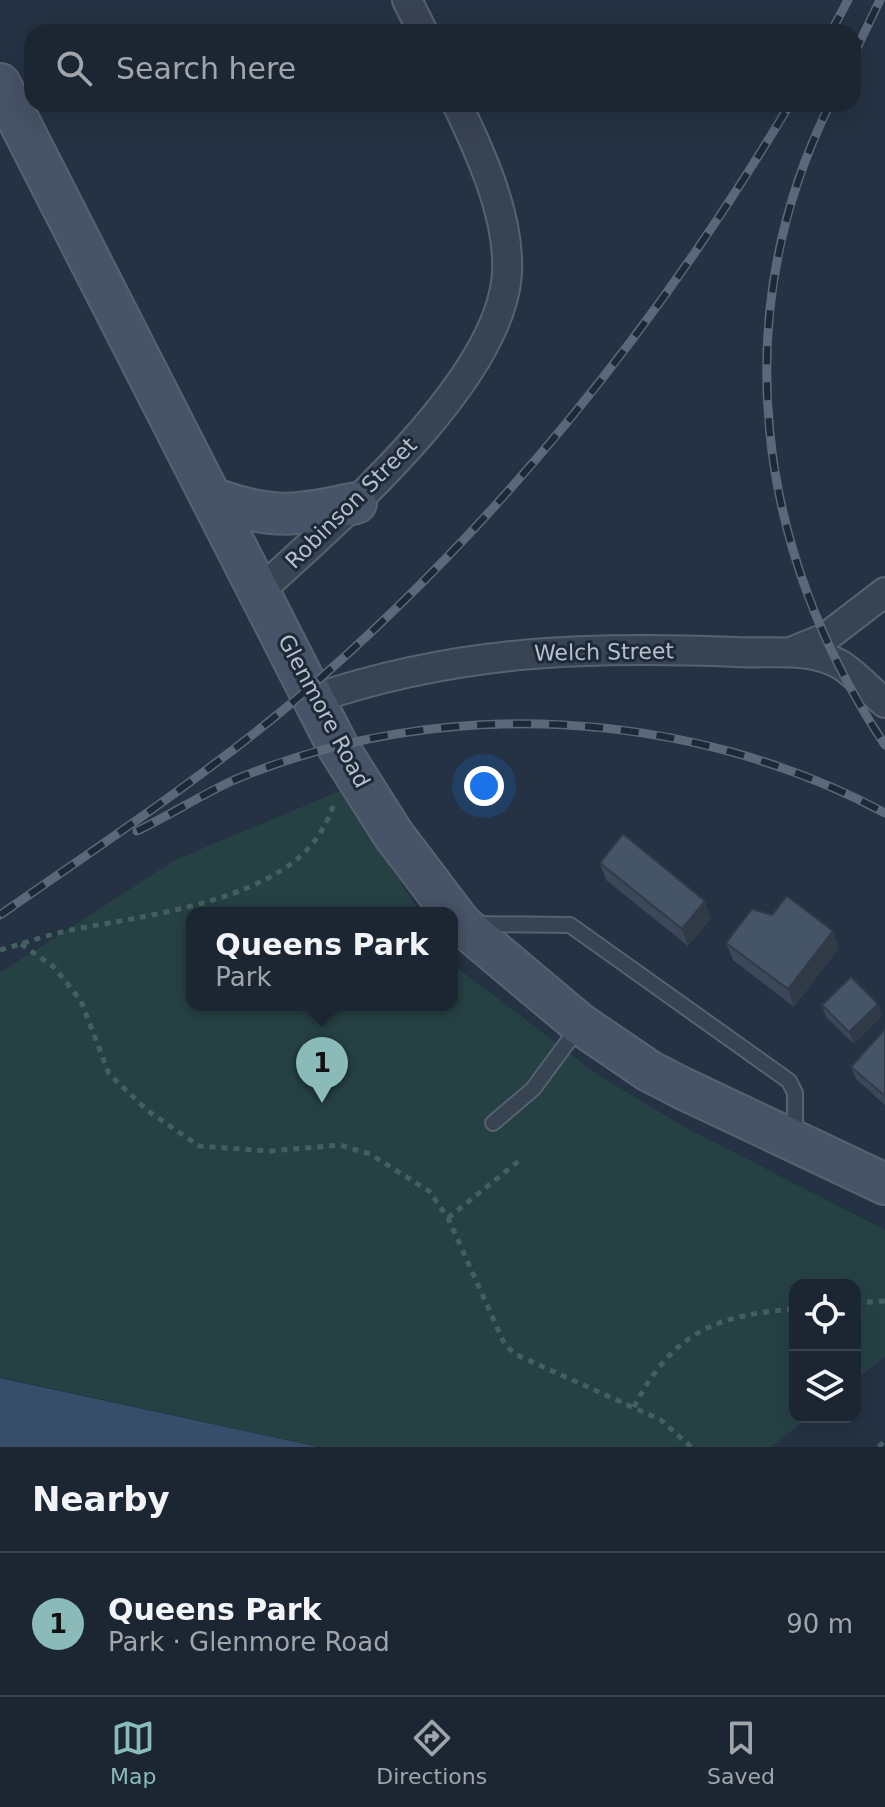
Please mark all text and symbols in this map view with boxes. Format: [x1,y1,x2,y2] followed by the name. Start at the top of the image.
[24,24,861,112] search box
[52,46,96,90] icon: search
[116,51,296,86] text: Search here
[280,432,422,574] street label: Robinson Street
[273,630,375,792] street label: Glenmore Road
[534,638,675,666] street label: Welch Street
[464,766,504,806] your location
[186,907,458,1011] popup
[215,927,429,962] text: Queens Park
[215,962,272,992] text: Park
[296,1037,348,1103] pin: 1
[789,1279,861,1423] map controls
[789,1279,861,1351] button: locate
[789,1351,861,1423] button: layers
[32,1479,170,1519] text: Nearby
[108,1592,321,1627] text: Queens Park
[49,1609,67,1639] text: 1
[786,1609,853,1639] text: 90 m
[108,1627,390,1657] text: Park · Glenmore Road
[110,1716,156,1789] tab: Map
[376,1716,487,1789] tab: Directions
[707,1716,775,1789] tab: Saved

